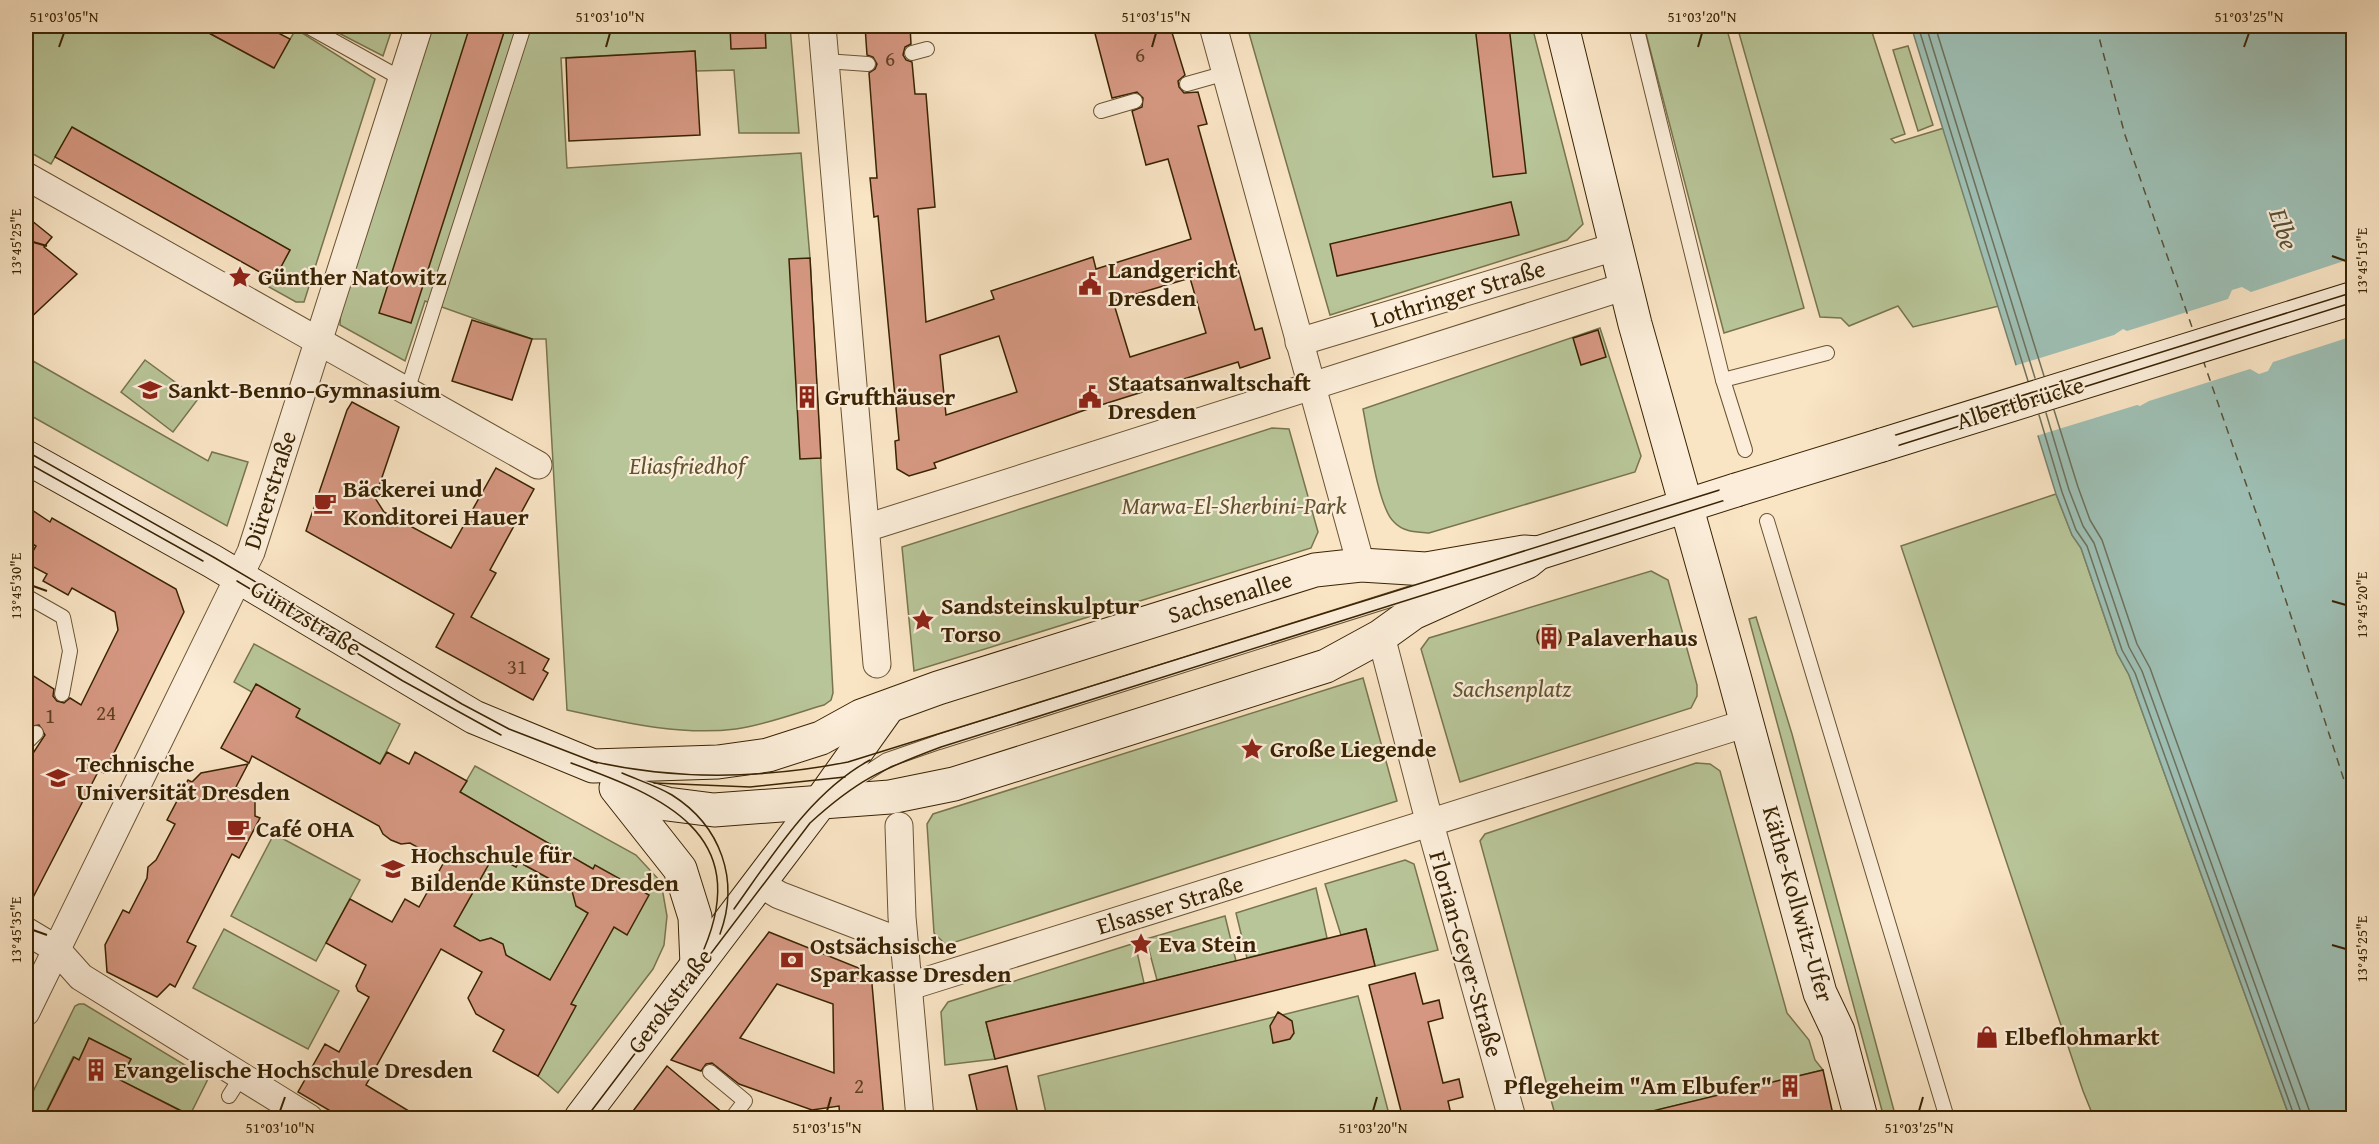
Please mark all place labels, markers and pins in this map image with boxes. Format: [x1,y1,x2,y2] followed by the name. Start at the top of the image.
[1108,252,1238,315] place label: Landgericht Dresden
[258,259,447,294] place label: Günther Natowitz
[227,264,253,290] place icon: Günther Natowitz
[1077,271,1103,297] public building icon: Landgericht Dresden
[1108,365,1311,428] place label: Staatsanwaltschaft Dresden
[168,372,441,407] place label: Sankt-Benno-Gymnasium
[137,377,163,403] school or university icon: Sankt-Benno-Gymnasium
[825,379,955,414] place label: Grufthäuser
[794,384,820,410] building icon: Grufthäuser
[1077,384,1103,410] public building icon: Staatsanwaltschaft Dresden
[343,471,529,534] place label: Bäckerei und Konditorei Hauer
[312,490,338,516] cafe icon: Bäckerei und Konditorei Hauer
[941,588,1139,651] place label: Sandsteinskulptur Torso
[910,607,936,633] place icon: Sandsteinskulptur Torso
[1567,620,1698,655] place label: Palaverhaus
[1536,625,1562,651] building icon: Palaverhaus
[1270,731,1437,766] place label: Große Liegende
[1239,736,1265,762] place icon: Große Liegende
[76,746,290,809] place label: Technische Universität Dresden
[45,765,71,791] school or university icon: Technische Universität Dresden
[256,811,355,846] place label: Café OHA
[225,816,251,842] cafe icon: Café OHA
[411,837,679,900] place label: Hochschule für Bildende Künste Dresden
[380,856,406,882] school or university icon: Hochschule für Bildende Künste Dresden
[1159,926,1256,961] place label: Eva Stein
[810,928,1011,991] place label: Ostsächsische Sparkasse Dresden
[1128,931,1154,957] place icon: Eva Stein
[779,947,805,973] bank icon: Ostsächsische Sparkasse Dresden
[2005,1019,2160,1054] place label: Elbeflohmarkt
[1974,1024,2000,1050] shop icon: Elbeflohmarkt
[114,1052,473,1087] place label: Evangelische Hochschule Dresden
[83,1057,109,1083] building icon: Evangelische Hochschule Dresden
[1504,1068,1772,1103] place label: Pflegeheim "Am Elbufer"
[1777,1073,1803,1099] building icon: Pflegeheim "Am Elbufer"

